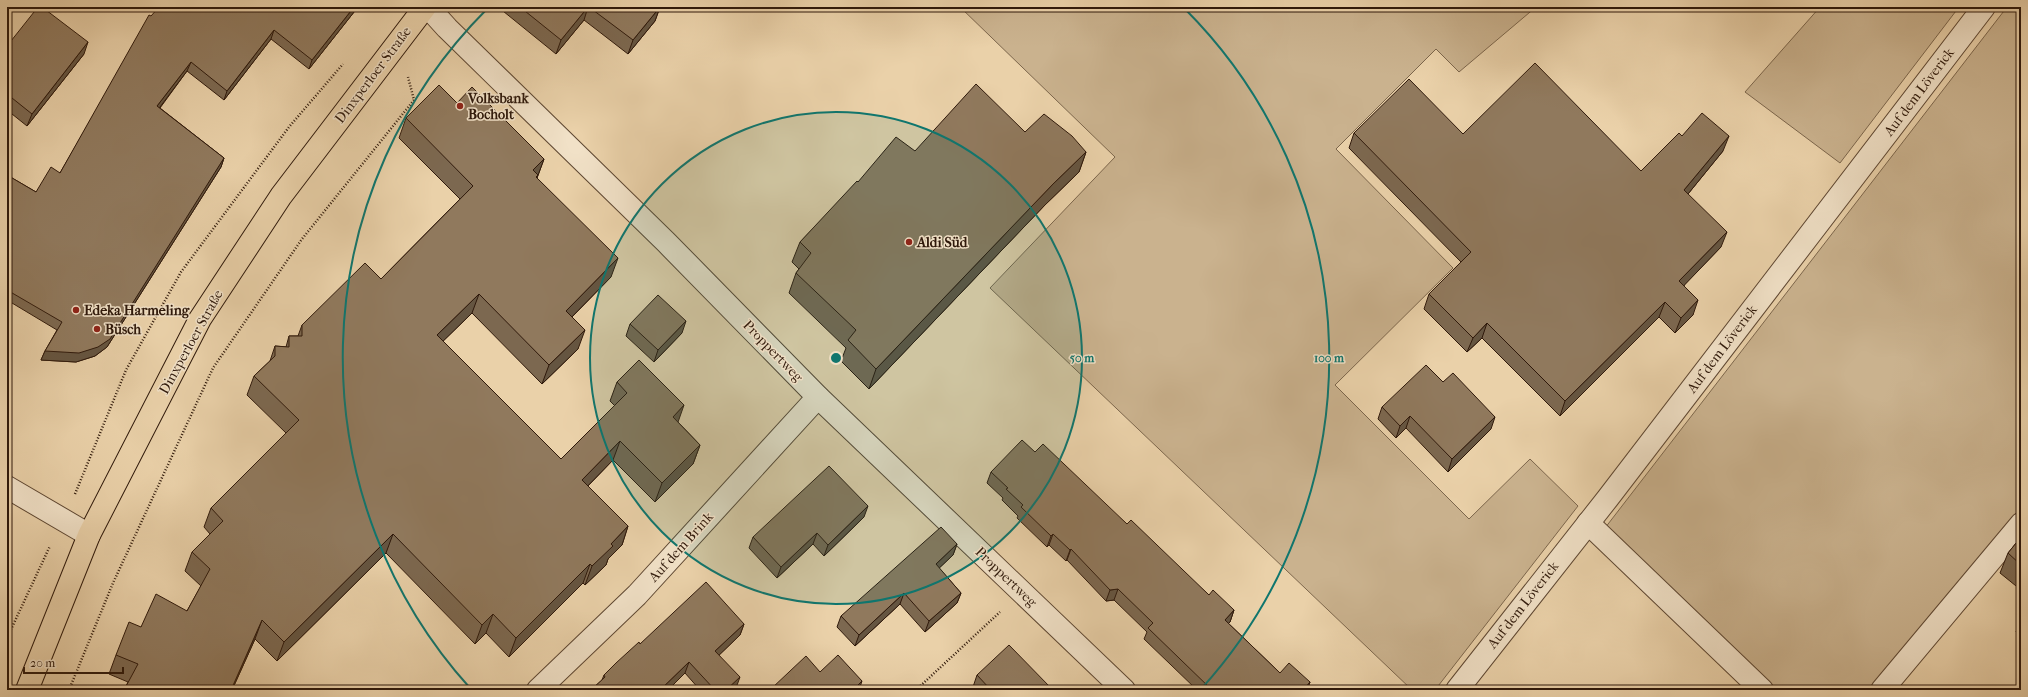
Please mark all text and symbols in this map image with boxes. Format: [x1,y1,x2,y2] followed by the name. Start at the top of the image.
[331,23,415,127] street label: Dinxperloer Straße
[1880,44,1958,140] street label: Auf dem Löverick
[467,90,529,123] place label: Volksbank Bocholt
[455,101,465,111] marker: Volksbank Bocholt
[916,234,969,251] place label: Aldi Süd
[904,237,914,247] marker: Aldi Süd
[155,287,227,397] street label: Dinxperloer Straße
[1683,301,1761,397] street label: Auf dem Löverick
[84,302,190,319] place label: Edeka Harmeling
[71,305,81,315] marker: Edeka Harmeling
[739,317,807,386] street label: Proppertweg
[105,321,142,338] place label: Büsch
[92,324,102,334] marker: Büsch
[829,351,843,365] centre of rings
[1070,351,1095,365] text: 50 m
[1314,351,1345,365] text: 100 m
[644,508,717,586] street label: Auf dem Brink
[972,543,1041,611] street label: Proppertweg
[1483,557,1563,653] street label: Auf dem Löverick
[24,649,123,675] scale bar
[30,656,55,670] text: 20 m

